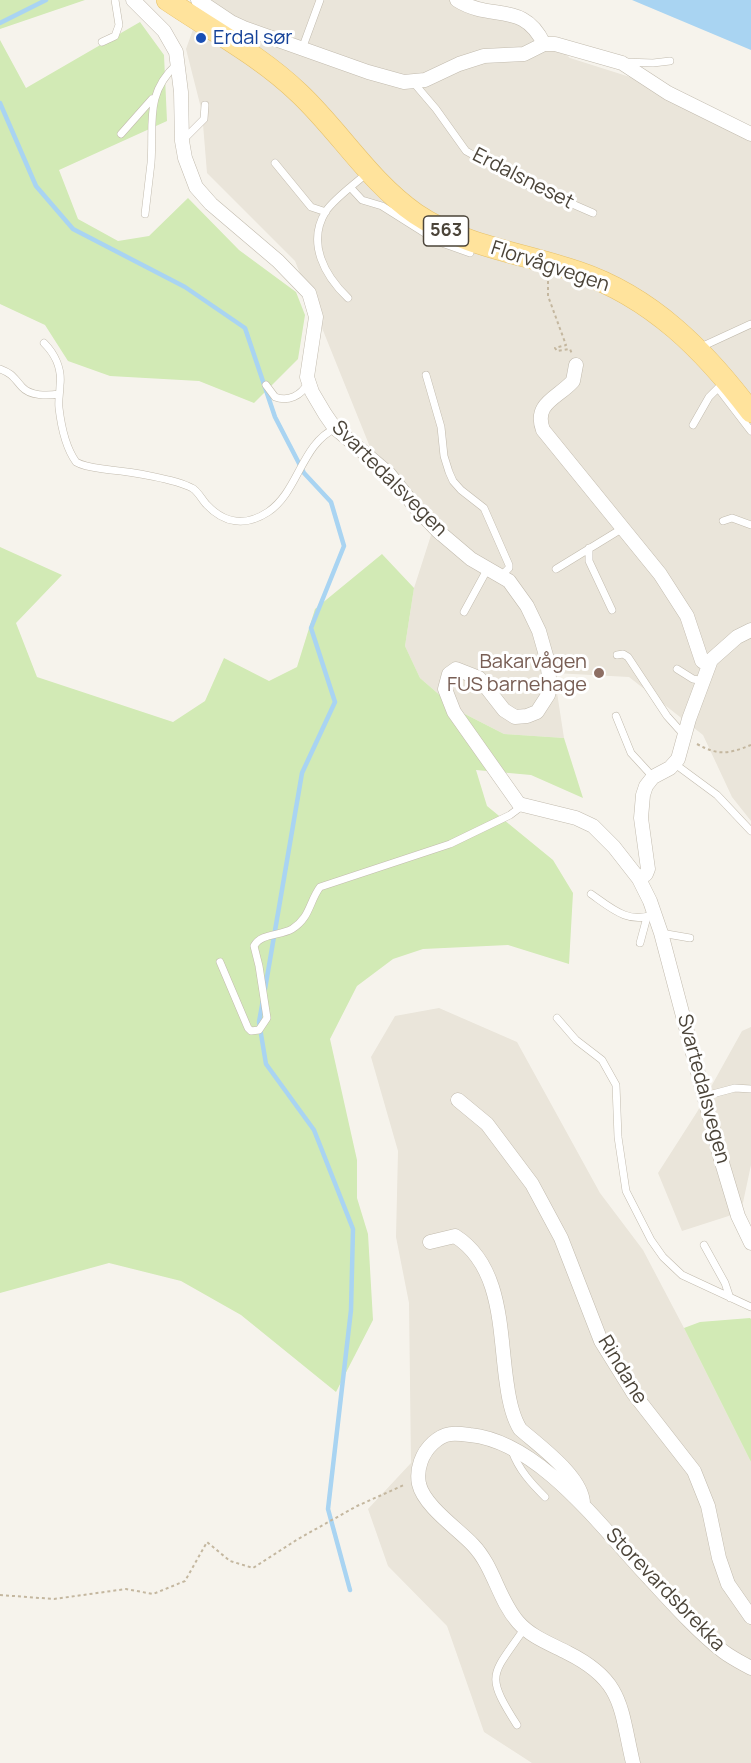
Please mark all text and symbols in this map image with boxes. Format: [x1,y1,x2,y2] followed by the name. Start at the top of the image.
[213,26,293,50] place label: Erdal sør
[194,31,208,45] marker: Erdal sør
[468,143,578,215] street label: Erdalsneset
[424,216,468,246] road number: 563
[488,237,612,297] street label: Florvågvegen
[326,416,452,542] street label: Svartedalsvegen
[447,650,587,697] place label: Bakarvågen FUS barnehage
[592,666,606,680] marker: Bakarvågen FUS barnehage
[672,1012,734,1166] street label: Svartedalsvegen
[592,1331,652,1409] street label: Rindane
[600,1524,730,1656] street label: Storevardsbrekka

